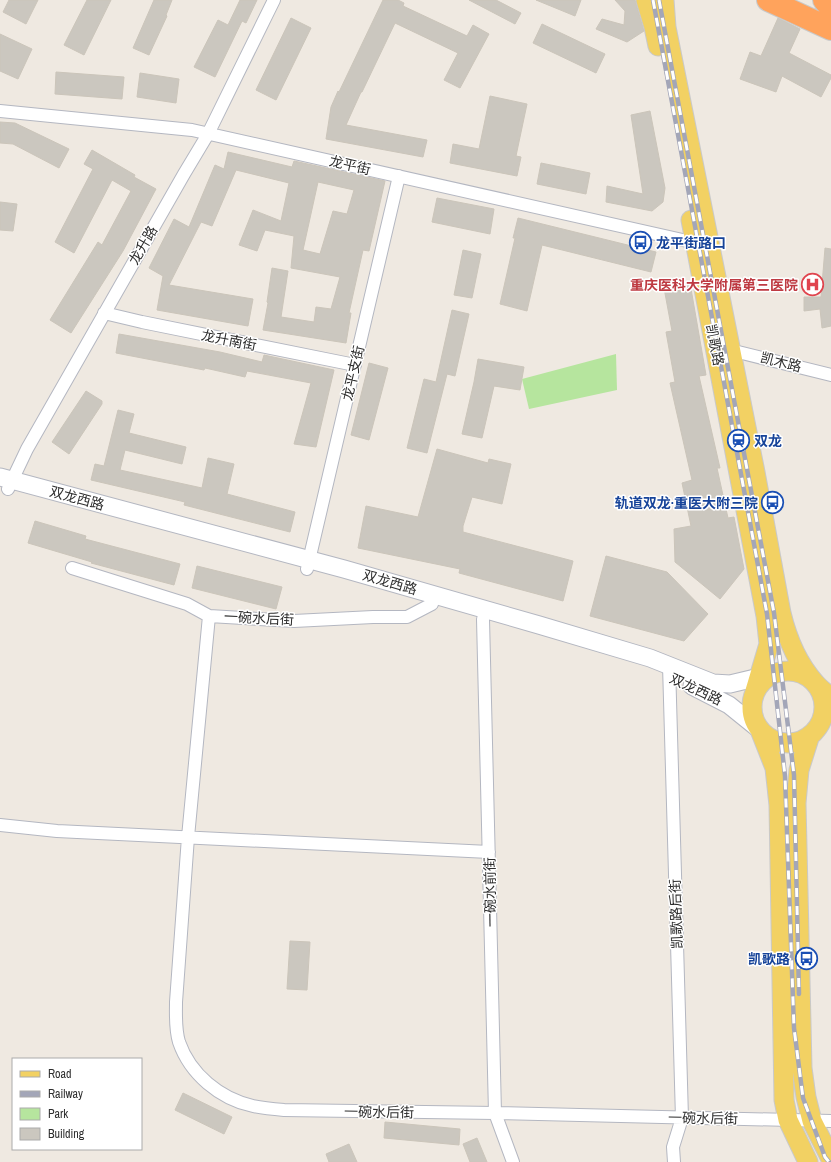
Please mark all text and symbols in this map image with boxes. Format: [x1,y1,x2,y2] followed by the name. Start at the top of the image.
[328,152,372,178] street label: 龙平街
[125,222,161,268] street label: 龙升路
[628,230,654,256] bus stop icon: 龙平街路口
[656,234,726,252] place label: 龙平街路口
[800,272,826,298] hospital icon: 重庆医科大学附属第三医院
[630,276,798,294] place label: 重庆医科大学附属第三医院
[702,323,728,367] street label: 凯歌路
[200,326,258,354] street label: 龙升南街
[338,344,368,402] street label: 龙平支街
[758,348,804,376] street label: 凯木路
[725,428,751,454] station icon: 双龙
[754,432,782,450] place label: 双龙
[48,482,106,514] street label: 双龙西路
[760,490,786,516] bus stop icon: 轨道双龙·重医大附三院
[615,494,758,512] place label: 轨道双龙·重医大附三院
[361,566,419,598] street label: 双龙西路
[224,607,294,629] street label: 一碗水后街
[667,669,725,709] street label: 双龙西路
[480,857,500,927] street label: 一碗水前街
[666,879,686,949] street label: 凯歌路后街
[793,946,819,972] bus stop icon: 凯歌路
[748,950,790,968] place label: 凯歌路
[12,1058,142,1150] legend
[48,1066,72,1082] text: Road
[48,1086,83,1102] text: Railway
[344,1102,414,1122] street label: 一碗水后街
[48,1106,68,1122] text: Park
[668,1108,738,1128] street label: 一碗水后街
[48,1126,85,1142] text: Building

